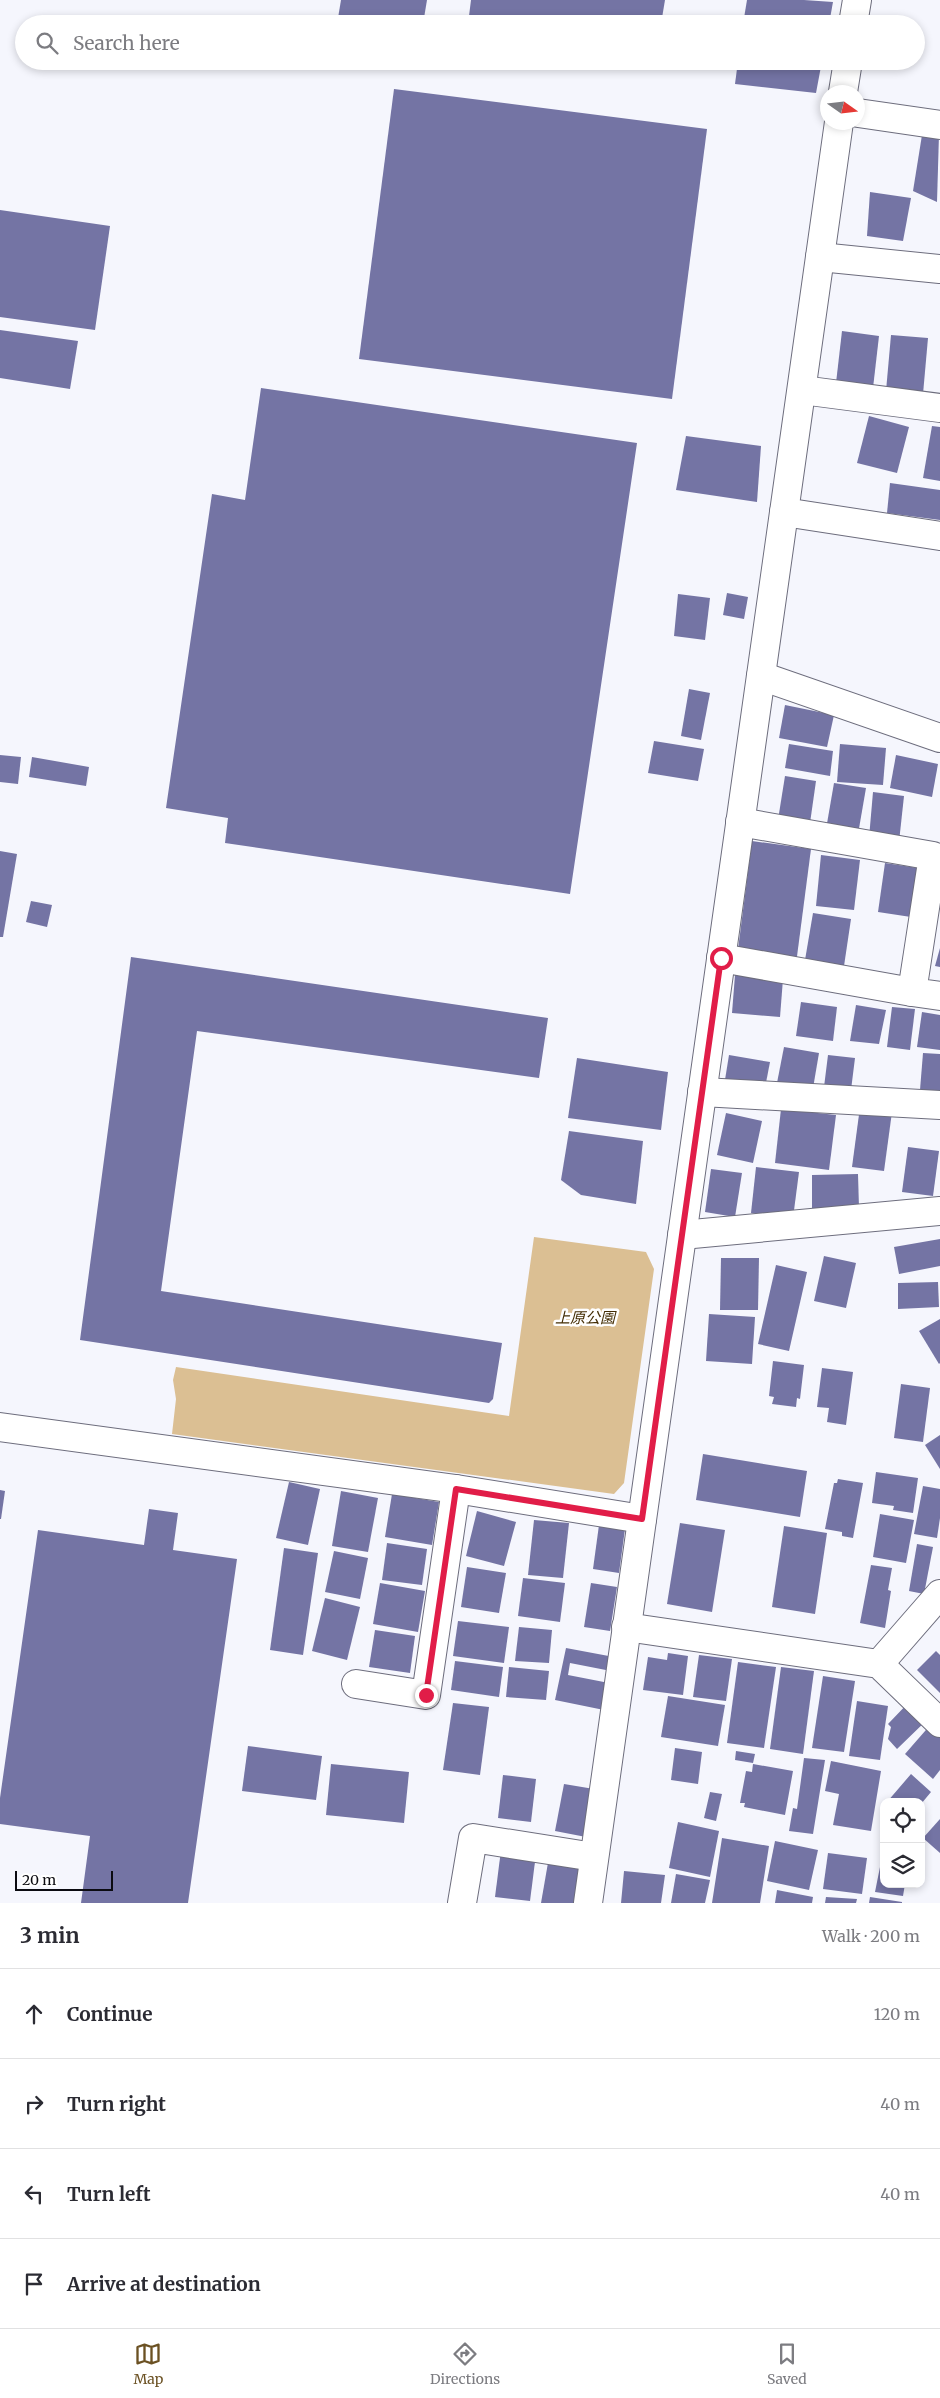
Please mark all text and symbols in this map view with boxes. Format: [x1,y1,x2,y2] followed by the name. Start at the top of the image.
[15,15,925,70] search box
[33,29,61,57] icon: search
[73,31,180,55] text: Search here
[820,85,865,130] north arrow
[710,947,733,970] route start
[555,1308,617,1327] park label: 上原公園
[415,1684,438,1707] route end
[880,1798,925,1888] map controls
[880,1798,925,1843] button: locate
[880,1843,925,1888] button: layers
[15,1868,112,1891] scale bar
[22,1871,56,1889] text: 20 m
[20,1922,79,1949] text: 3 min
[822,1926,920,1946] text: Walk · 200 m
[20,2000,48,2028] icon: ahead
[67,2002,153,2026] text: Continue
[874,2004,920,2024] text: 120 m
[20,2090,48,2118] icon: right
[67,2092,166,2116] text: Turn right
[880,2094,920,2114] text: 40 m
[20,2180,48,2208] icon: left
[67,2182,151,2206] text: Turn left
[880,2184,920,2204] text: 40 m
[20,2270,48,2298] icon: arrive
[67,2272,261,2296] text: Arrive at destination
[133,2340,163,2388] tab: Map
[430,2340,500,2388] tab: Directions
[767,2340,807,2388] tab: Saved

